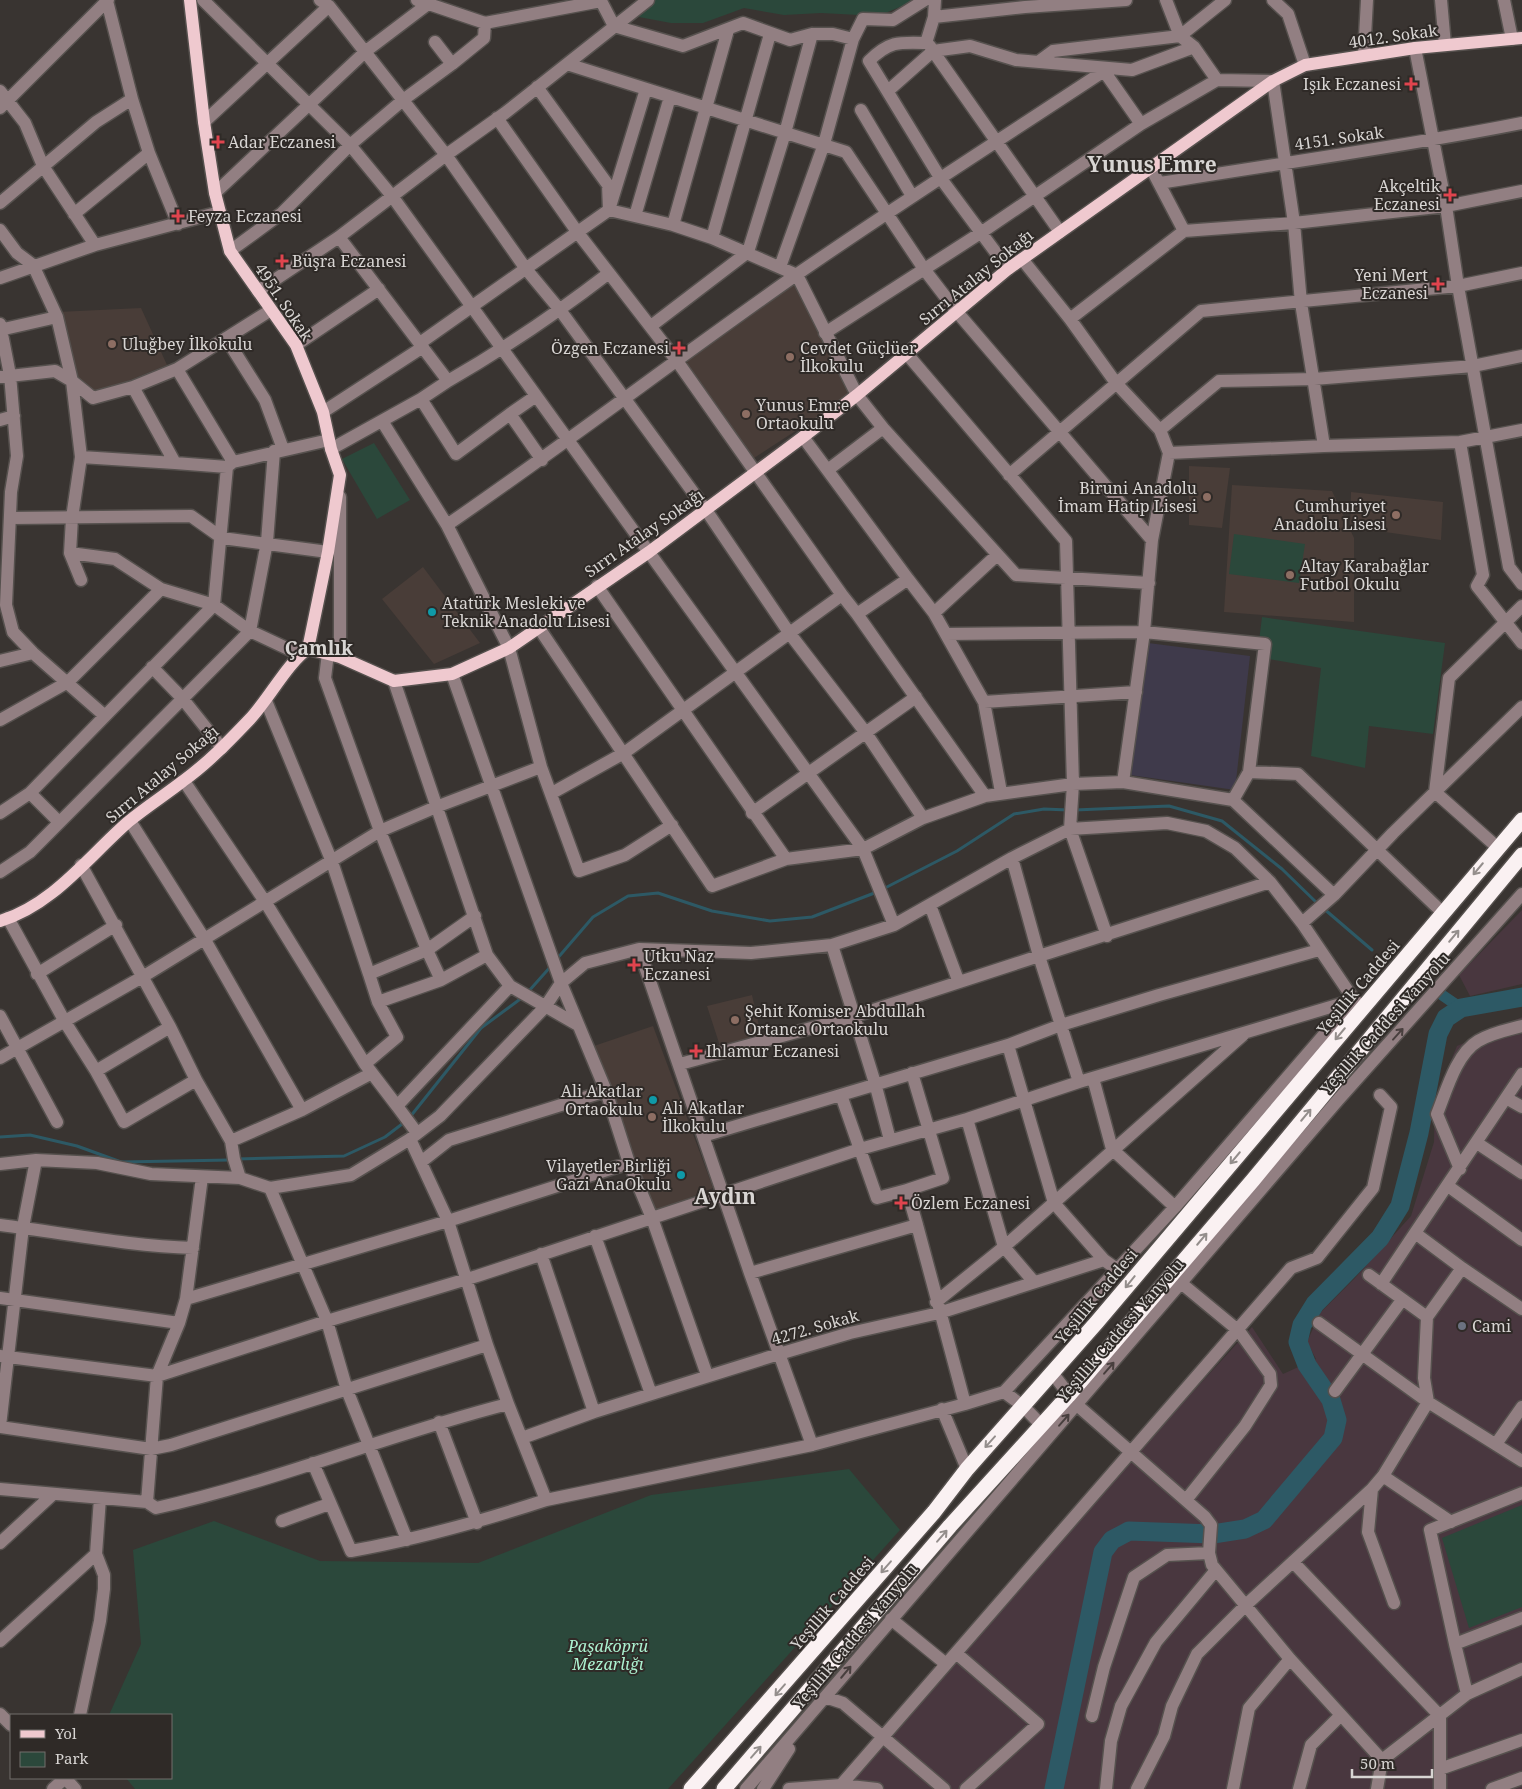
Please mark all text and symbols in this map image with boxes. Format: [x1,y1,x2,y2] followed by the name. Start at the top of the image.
[1347,19,1440,53] street label: 4012. Sokak
[1303,73,1401,95] place label: Işık Eczanesi
[1405,78,1417,90] marker: Işık Eczanesi
[1293,121,1386,155] street label: 4151. Sokak
[228,131,336,153] place label: Adar Eczanesi
[212,136,224,148] marker: Adar Eczanesi
[1087,150,1217,178] district label: Yunus Emre
[1374,175,1441,215] place label: Akçeltik Eczanesi
[1444,189,1456,201] marker: Akçeltik Eczanesi
[188,205,302,227] place label: Feyza Eczanesi
[172,210,184,222] marker: Feyza Eczanesi
[914,224,1038,330] street label: Sırrı Atalay Sokağı
[292,250,406,272] place label: Büşra Eczanesi
[276,255,288,267] marker: Büşra Eczanesi
[250,259,319,346] street label: 4951. Sokak
[1353,264,1428,304] place label: Yeni Mert Eczanesi
[1432,278,1444,290] marker: Yeni Mert Eczanesi
[122,333,253,355] place label: Uluğbey İlkokulu
[551,337,669,359] place label: Özgen Eczanesi
[800,337,917,377] place label: Cevdet Güçlüer İlkokulu
[106,338,118,350] marker: Uluğbey İlkokulu
[673,342,685,354] marker: Özgen Eczanesi
[784,351,796,363] marker: Cevdet Güçlüer İlkokulu
[755,394,849,434] place label: Yunus Emre Ortaokulu
[740,408,752,420] marker: Yunus Emre Ortaokulu
[1058,477,1197,517] place label: Biruni Anadolu İmam Hatip Lisesi
[580,484,708,582] street label: Sırrı Atalay Sokağı
[1201,491,1213,503] marker: Biruni Anadolu İmam Hatip Lisesi
[1274,495,1386,535] place label: Cumhuriyet Anadolu Lisesi
[1390,509,1402,521] marker: Cumhuriyet Anadolu Lisesi
[1300,555,1430,595] place label: Altay Karabağlar Futbol Okulu
[1284,569,1296,581] marker: Altay Karabağlar Futbol Okulu
[442,592,610,632] place label: Atatürk Mesleki ve Teknik Anadolu Lisesi
[426,606,438,618] marker: Atatürk Mesleki ve Teknik Anadolu Lisesi
[285,635,354,661] district label: Çamlık
[101,720,223,828] street label: Sırrı Atalay Sokağı
[1473,863,1484,876] one-way arrow
[1449,929,1460,942] one-way arrow
[1311,935,1404,1040] street label: Yeşillik Caddesi
[644,945,714,985] place label: Utku Naz Eczanesi
[1315,948,1455,1099] street label: Yeşillik Caddesi Yanyolu
[628,959,640,971] marker: Utku Naz Eczanesi
[745,1000,925,1040] place label: Şehit Komiser Abdullah Ortanca Ortaokulu
[729,1014,741,1026] marker: Şehit Komiser Abdullah Ortanca Ortaokulu
[1392,1027,1404,1040] one-way arrow
[1335,1028,1346,1041] one-way arrow
[706,1040,839,1062] place label: Ihlamur Eczanesi
[690,1045,702,1057] marker: Ihlamur Eczanesi
[561,1080,643,1120] place label: Ali Akatlar Ortaokulu
[647,1094,659,1106] marker: Ali Akatlar Ortaokulu
[662,1097,745,1137] place label: Ali Akatlar İlkokulu
[1301,1109,1312,1122] one-way arrow
[646,1111,658,1123] marker: Ali Akatlar İlkokulu
[1230,1152,1241,1165] one-way arrow
[546,1155,671,1195] place label: Vilayetler Birliği Gazi AnaOkulu
[675,1169,687,1181] marker: Vilayetler Birliği Gazi AnaOkulu
[694,1182,756,1210] district label: Aydın
[911,1192,1030,1214] place label: Özlem Eczanesi
[895,1197,907,1209] marker: Özlem Eczanesi
[1196,1233,1207,1246] one-way arrow
[1049,1244,1142,1349] street label: Yeşillik Caddesi
[1051,1254,1188,1407] street label: Yeşillik Caddesi Yanyolu
[1124,1275,1135,1288] one-way arrow
[769,1304,862,1350] street label: 4272. Sokak
[1472,1315,1511,1337] place label: Cami
[1456,1320,1468,1332] marker: Cami
[1103,1362,1114,1375] one-way arrow
[1058,1414,1070,1427] one-way arrow
[985,1436,996,1449] one-way arrow
[936,1529,947,1542] one-way arrow
[784,1551,879,1655] street label: Yeşillik Caddesi
[787,1559,922,1714] street label: Yeşillik Caddesi Yanyolu
[881,1561,892,1574] one-way arrow
[567,1635,648,1675] park label: Paşaköprü Mezarlığı
[840,1666,851,1679] one-way arrow
[775,1683,786,1696] one-way arrow
[10,1714,172,1779] legend
[54,1723,77,1743] text: Yol
[751,1746,762,1759] one-way arrow
[1352,1746,1432,1778] scale bar
[55,1748,89,1768] text: Park
[1360,1753,1395,1773] text: 50 m

